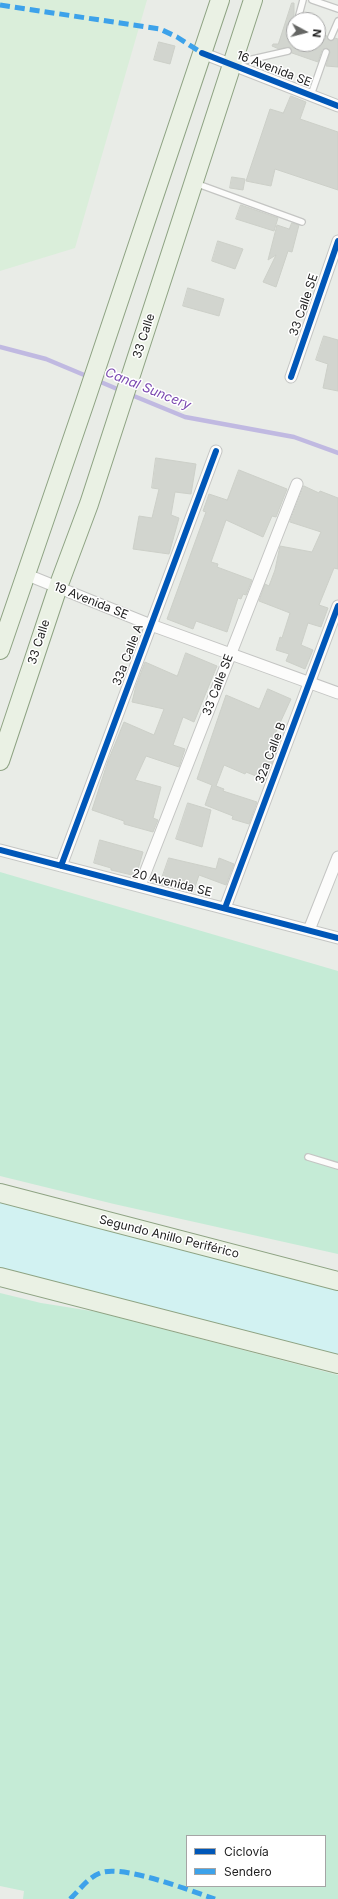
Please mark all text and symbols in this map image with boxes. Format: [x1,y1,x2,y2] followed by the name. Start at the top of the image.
[286,12,326,52] north arrow
[309,28,324,38] text: N
[235,48,313,90] street label: 16 Avenida SE
[287,272,321,338] street label: 33 Calle SE
[130,312,158,360] street label: 33 Calle
[103,365,193,413] water label: Canal Suncery
[52,580,130,622] street label: 19 Avenida SE
[25,618,53,666] street label: 33 Calle
[110,622,146,688] street label: 33a Calle A
[200,652,236,718] street label: 33 Calle SE
[253,720,289,786] street label: 32a Calle B
[131,866,213,900] street label: 20 Avenida SE
[98,1213,240,1261] street label: Segundo Anillo Periférico
[186,1835,326,1887] legend
[224,1844,269,1859] text: Ciclovía
[224,1864,272,1879] text: Sendero

